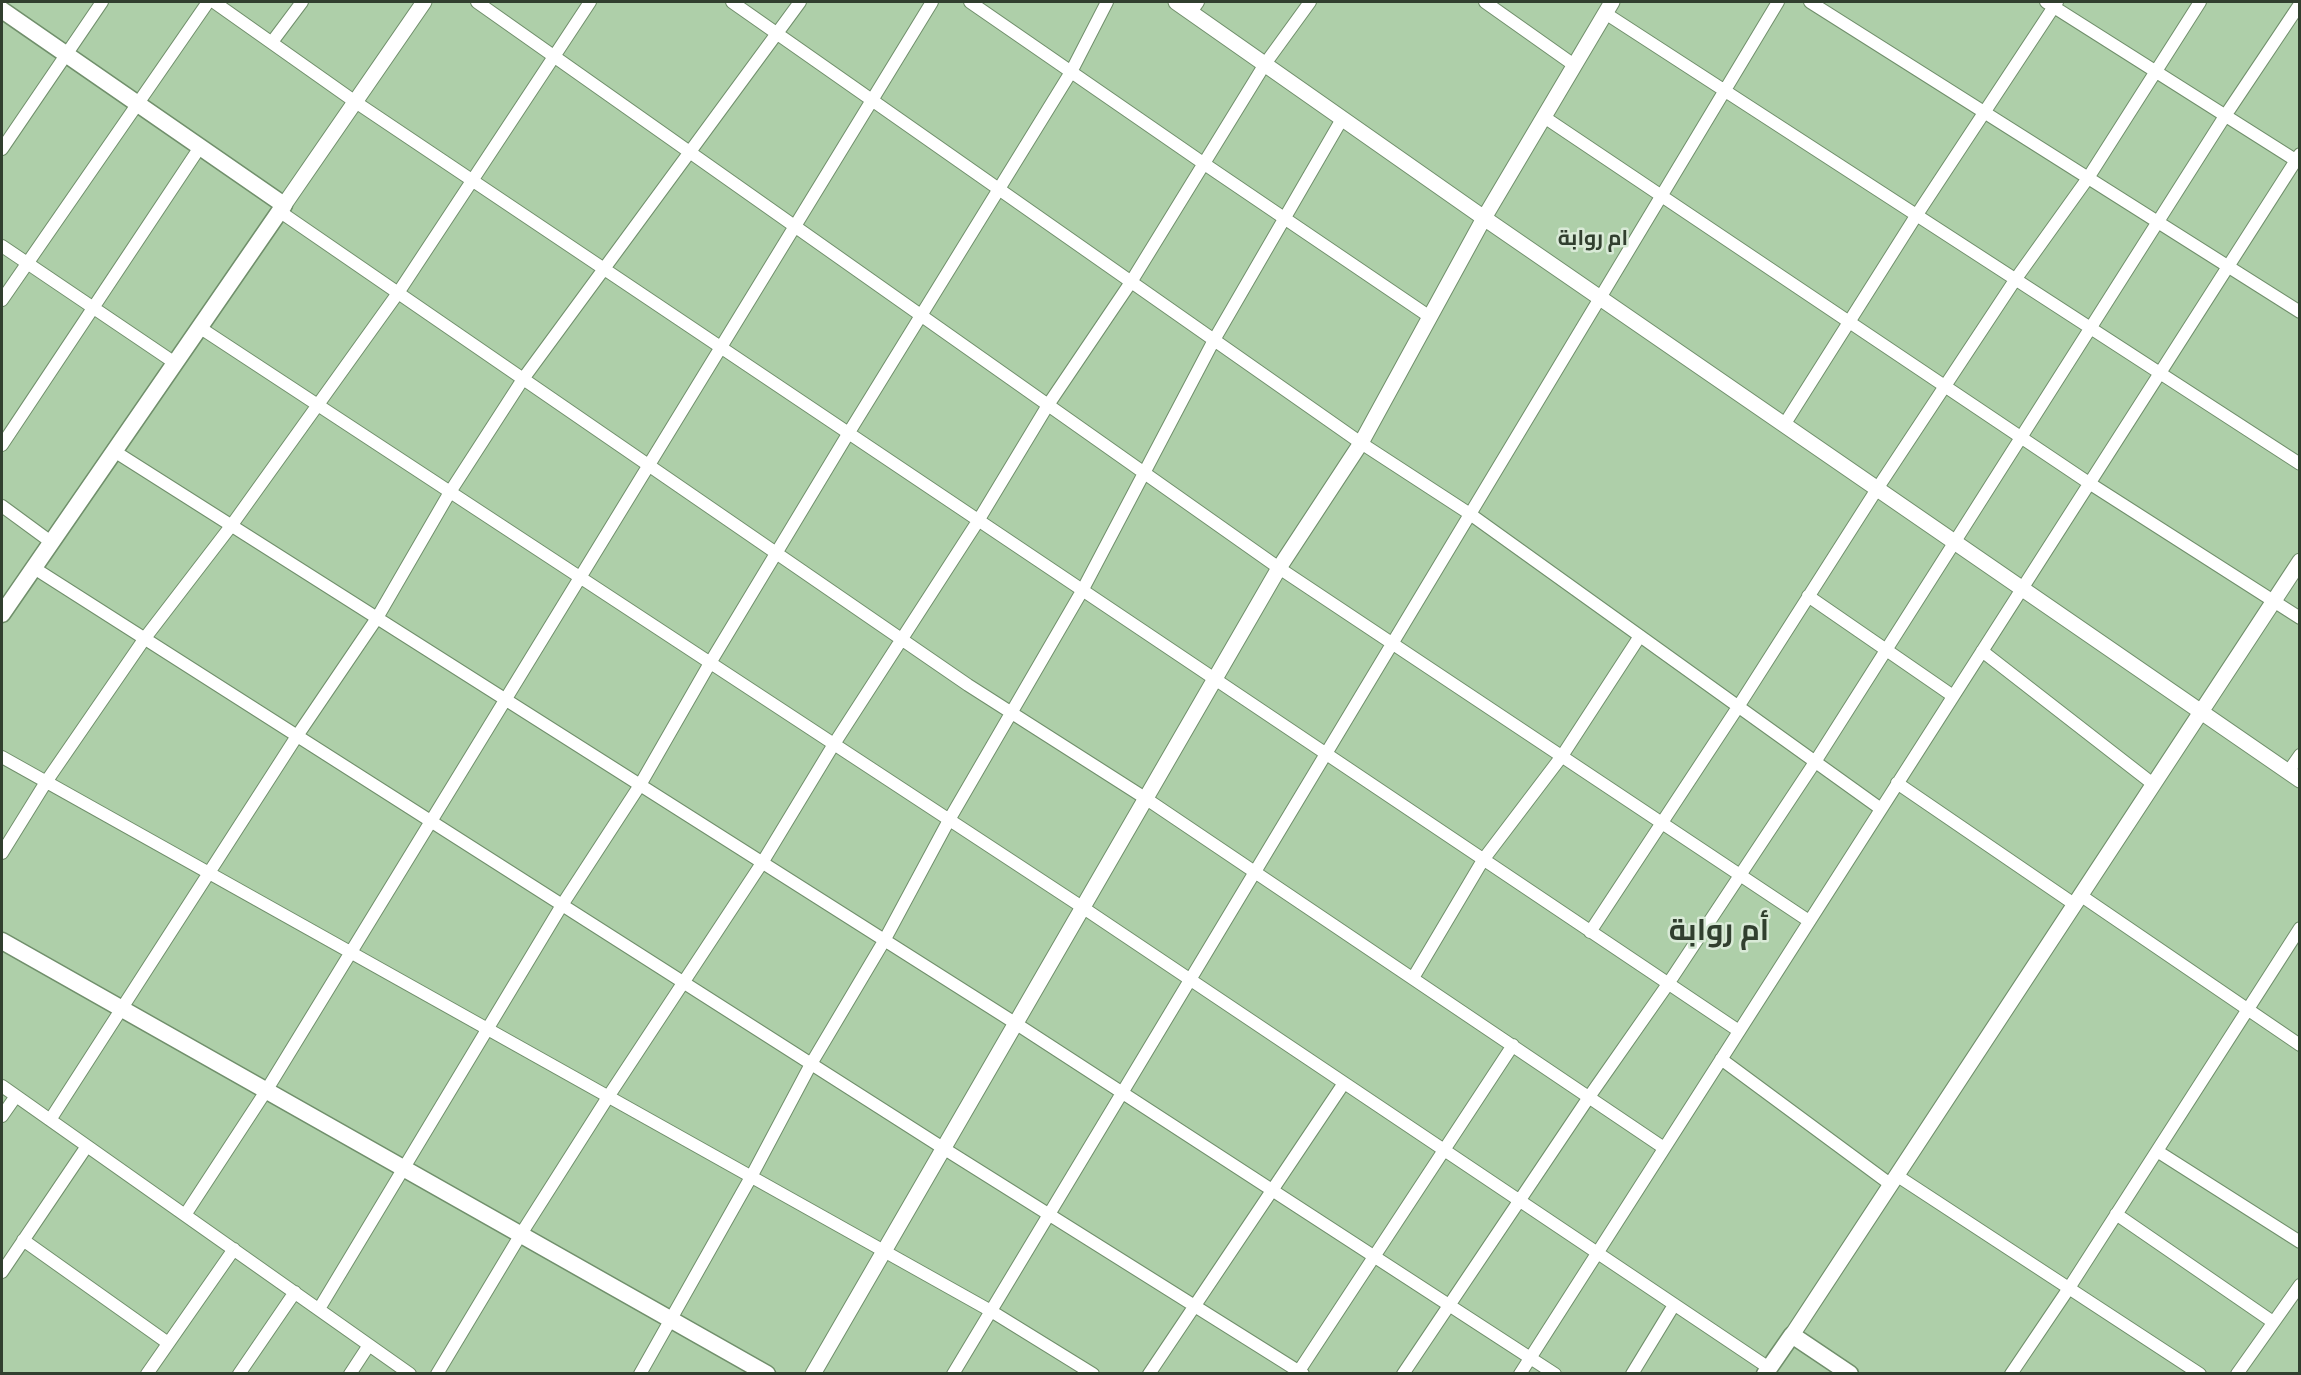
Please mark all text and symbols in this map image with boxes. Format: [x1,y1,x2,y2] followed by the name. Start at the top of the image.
[1558,226,1628,252] district label: ام روابة
[1669,914,1769,950] district label: أم روابة

